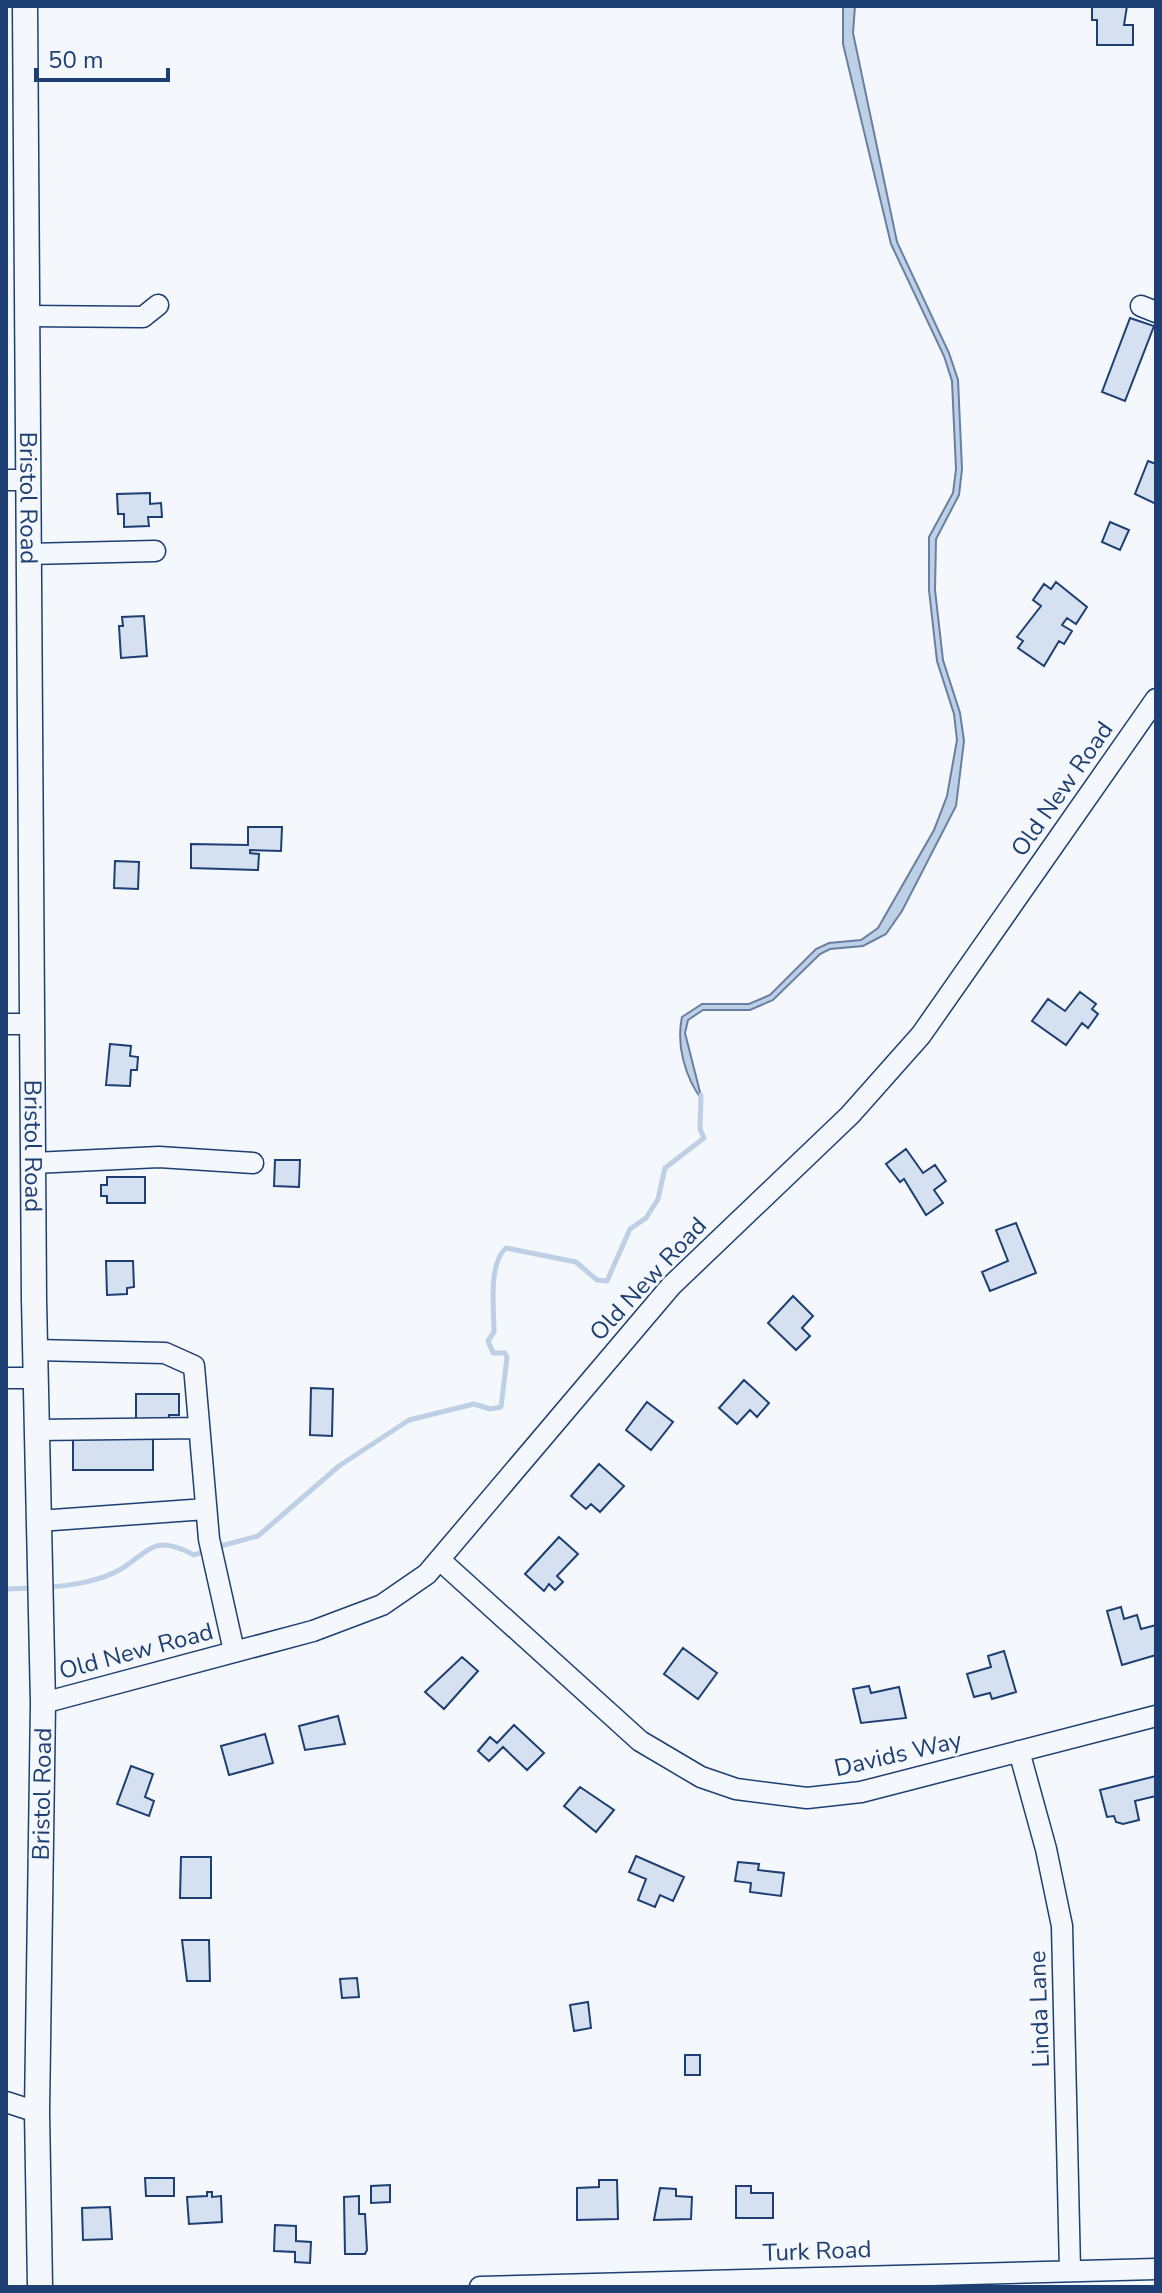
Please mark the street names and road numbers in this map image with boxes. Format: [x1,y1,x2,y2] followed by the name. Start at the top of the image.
[12,432,45,564] street label: Bristol Road
[1004,715,1120,863] street label: Old New Road
[16,1080,49,1212] street label: Bristol Road
[582,1210,714,1348] street label: Old New Road
[55,1615,217,1687] street label: Old New Road
[831,1724,966,1784] street label: Davids Way
[25,1727,59,1861] street label: Bristol Road
[1021,1950,1057,2068] street label: Linda Lane
[762,2233,872,2269] street label: Turk Road

